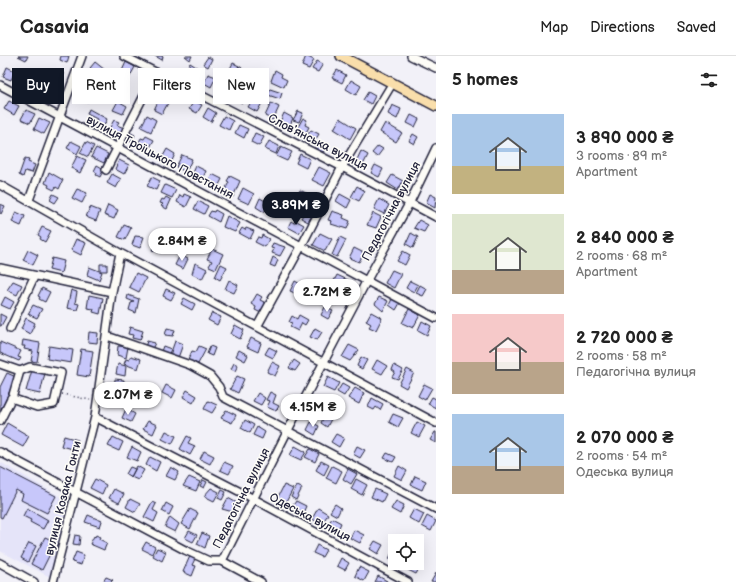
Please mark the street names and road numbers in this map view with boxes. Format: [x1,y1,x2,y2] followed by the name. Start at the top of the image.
[265,111,370,174] street label: Словʼянська вулиця
[84,112,236,203] street label: вулиця Троїцького Повстання
[359,159,424,264] street label: Педагогічна вулиця
[42,439,85,557] street label: вулиця Козака Гонти
[210,445,273,551] street label: Педагогічна вулиця
[267,490,353,545] street label: Одеська вулиця

